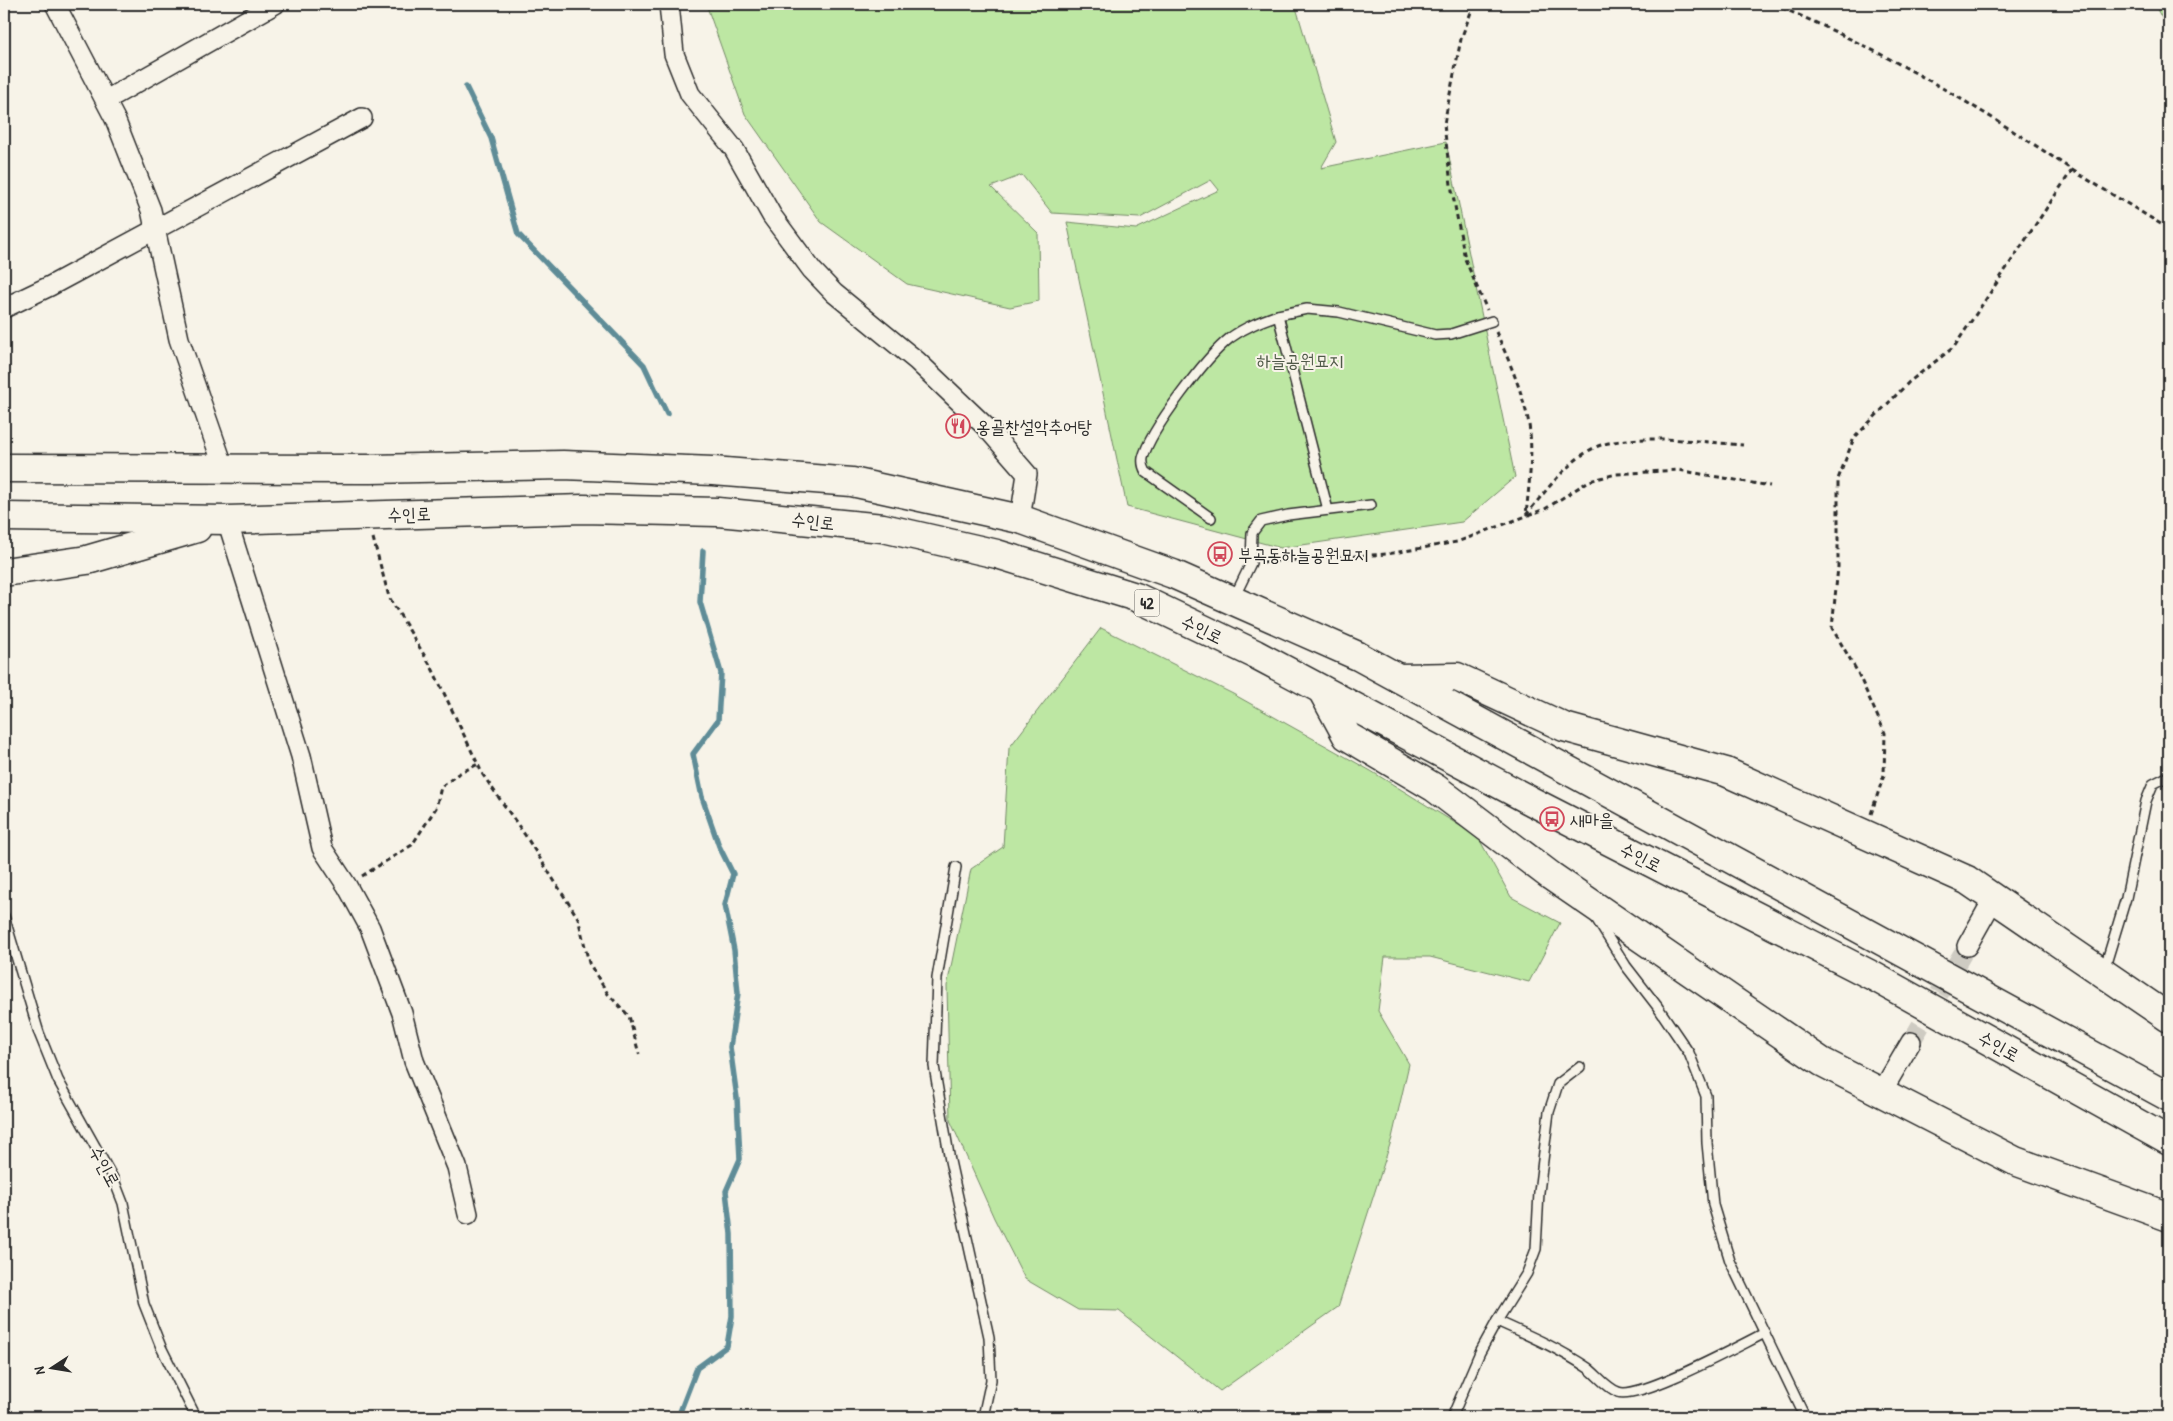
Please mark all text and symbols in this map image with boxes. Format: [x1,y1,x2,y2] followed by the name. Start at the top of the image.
[1257,348,1343,373] park label: 하늘공원묘지
[945,413,971,439] restaurant icon: 옹골찬설악추어탕
[976,414,1092,439] place label: 옹골찬설악추어탕
[387,501,431,527] street label: 수인로
[790,506,836,536] street label: 수인로
[1207,541,1233,567] bus stop icon: 부곡동하늘공원묘지
[1238,542,1368,567] place label: 부곡동하늘공원묘지
[1134,590,1160,616] road number: 42
[1177,608,1227,650] street label: 수인로
[1539,806,1565,832] bus stop icon: 새마을
[1570,807,1613,832] place label: 새마을
[1616,836,1666,878] street label: 수인로
[1974,1025,2024,1067] street label: 수인로
[84,1141,126,1191] street label: 수인로
[28,1344,78,1394] north arrow
[29,1365,49,1376] text: N

